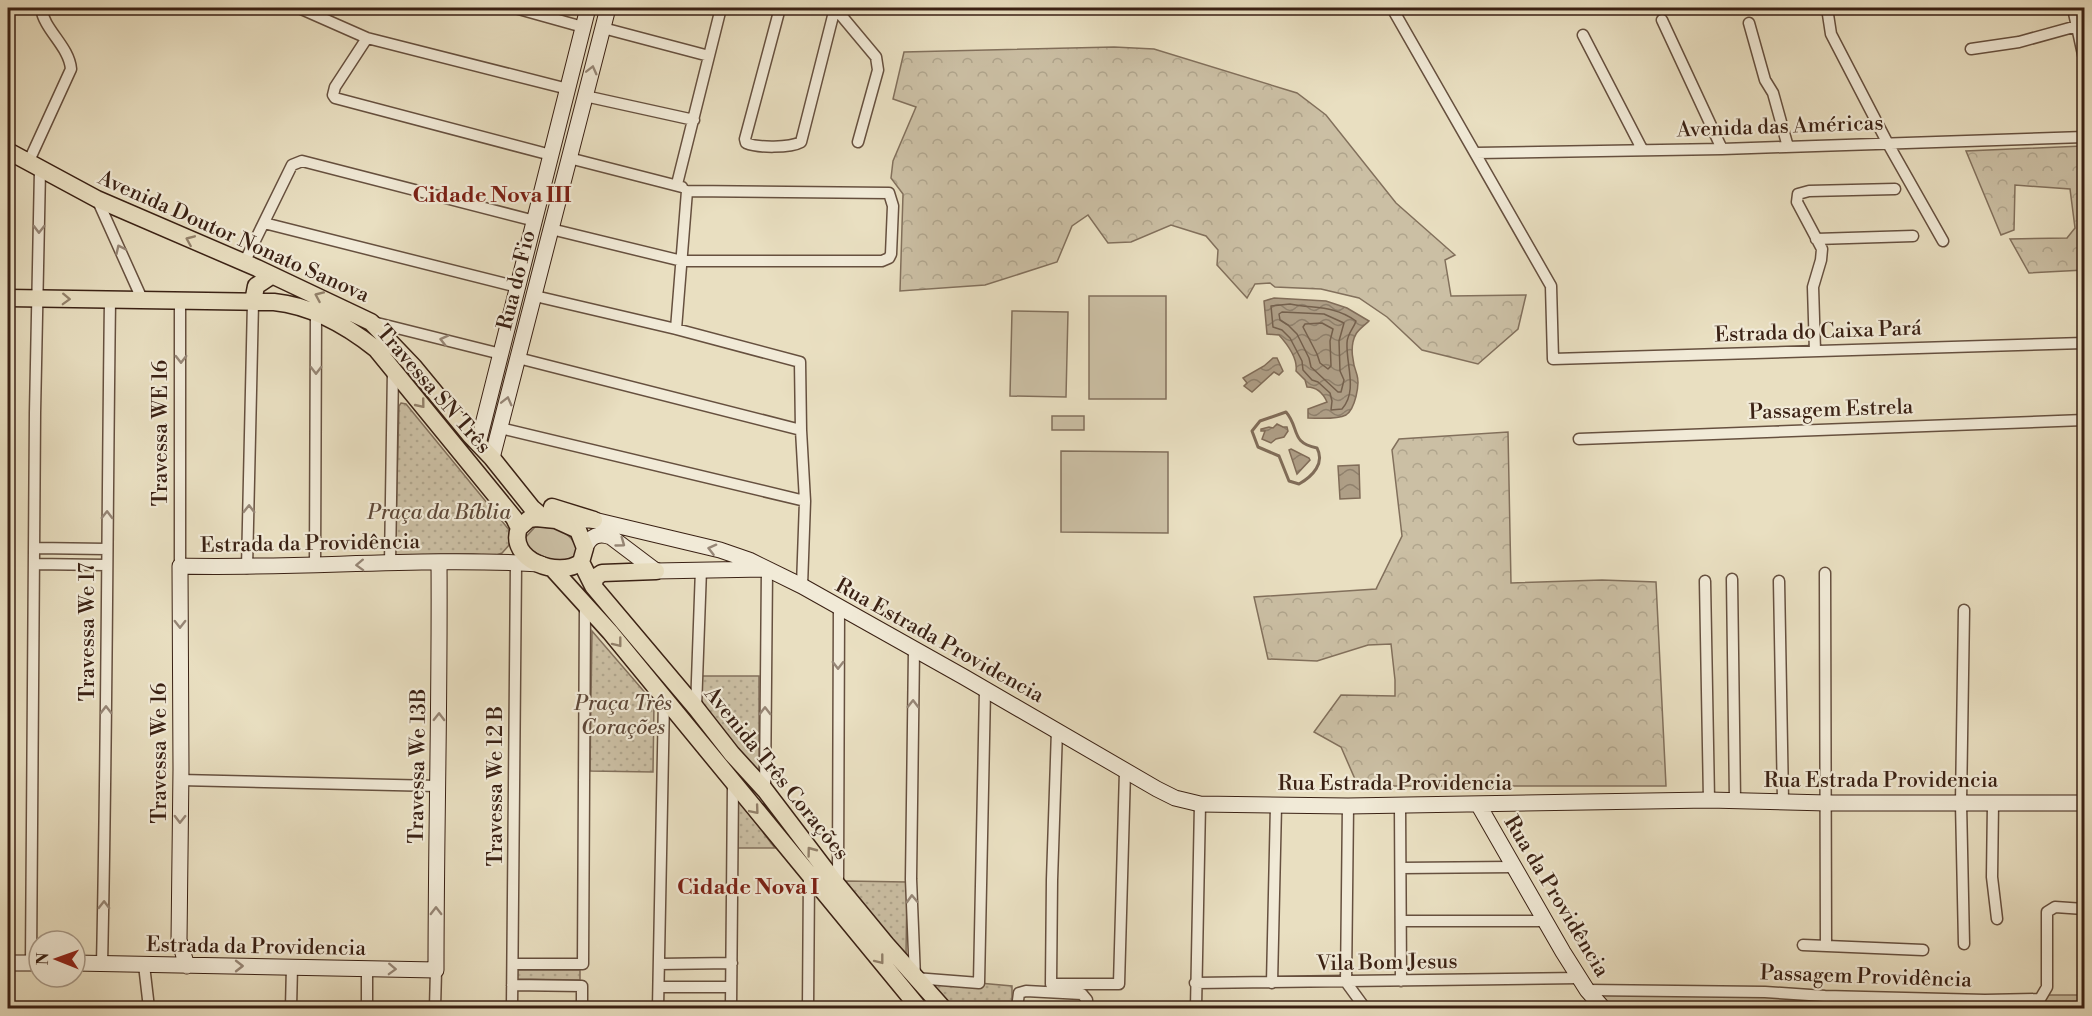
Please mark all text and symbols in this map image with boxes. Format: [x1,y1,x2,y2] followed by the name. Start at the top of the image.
[585,65,597,76] one-way arrow
[1675,110,1884,144] street label: Avenida das Américas
[93,165,374,309] street label: Avenida Doutor Nonato Sanova
[412,182,572,209] district label: Cidade Nova III
[33,224,45,233] one-way arrow
[492,228,542,333] street label: Rua do Fio
[186,235,197,247] one-way arrow
[115,245,127,256] one-way arrow
[314,292,325,304] one-way arrow
[61,293,70,305] one-way arrow
[1714,315,1922,349] street label: Estrada do Caixa Pará
[370,320,496,459] street label: Travessa SN Três
[439,335,449,348] one-way arrow
[175,355,187,364] one-way arrow
[148,360,174,506] street label: Travessa WE 16
[310,366,322,375] one-way arrow
[1748,394,1914,426] street label: Passagem Estrela
[499,396,512,406] one-way arrow
[414,397,425,408] one-way arrow
[366,500,511,526] park label: Praça da Bíblia
[242,505,255,514] one-way arrow
[101,511,113,520] one-way arrow
[200,529,421,559] street label: Estrada da Providência
[614,536,625,547] one-way arrow
[707,543,717,556] one-way arrow
[355,558,364,571] one-way arrow
[75,562,101,701] street label: Travessa We 17
[831,573,1049,709] street label: Rua Estrada Providencia
[174,620,186,629] one-way arrow
[610,636,621,647] one-way arrow
[832,661,844,670] one-way arrow
[698,681,854,866] street label: Avenida Três Corações
[147,682,173,824] street label: Travessa We 16
[404,688,432,844] street label: Travessa We 13B
[573,691,672,741] park label: Praça Três Corações
[907,699,920,708] one-way arrow
[100,706,112,715] one-way arrow
[483,706,509,866] street label: Travessa We 12 B
[759,706,771,715] one-way arrow
[432,712,445,721] one-way arrow
[1764,768,1999,794] street label: Rua Estrada Providencia
[1278,771,1513,797] street label: Rua Estrada Providencia
[747,803,758,814] one-way arrow
[1498,811,1615,982] street label: Rua da Providência
[174,815,186,824] one-way arrow
[807,847,818,858] one-way arrow
[677,874,820,901] district label: Cidade Nova I
[906,894,918,903] one-way arrow
[97,901,110,910] one-way arrow
[430,907,442,916] one-way arrow
[27,929,87,989] north arrow
[146,932,366,962] street label: Estrada da Providencia
[1315,949,1458,977] street label: Vila Bom Jesus
[33,952,53,965] text: N
[873,953,884,964] one-way arrow
[235,960,244,972] one-way arrow
[1760,960,1973,994] street label: Passagem Providência
[388,963,397,975] one-way arrow

